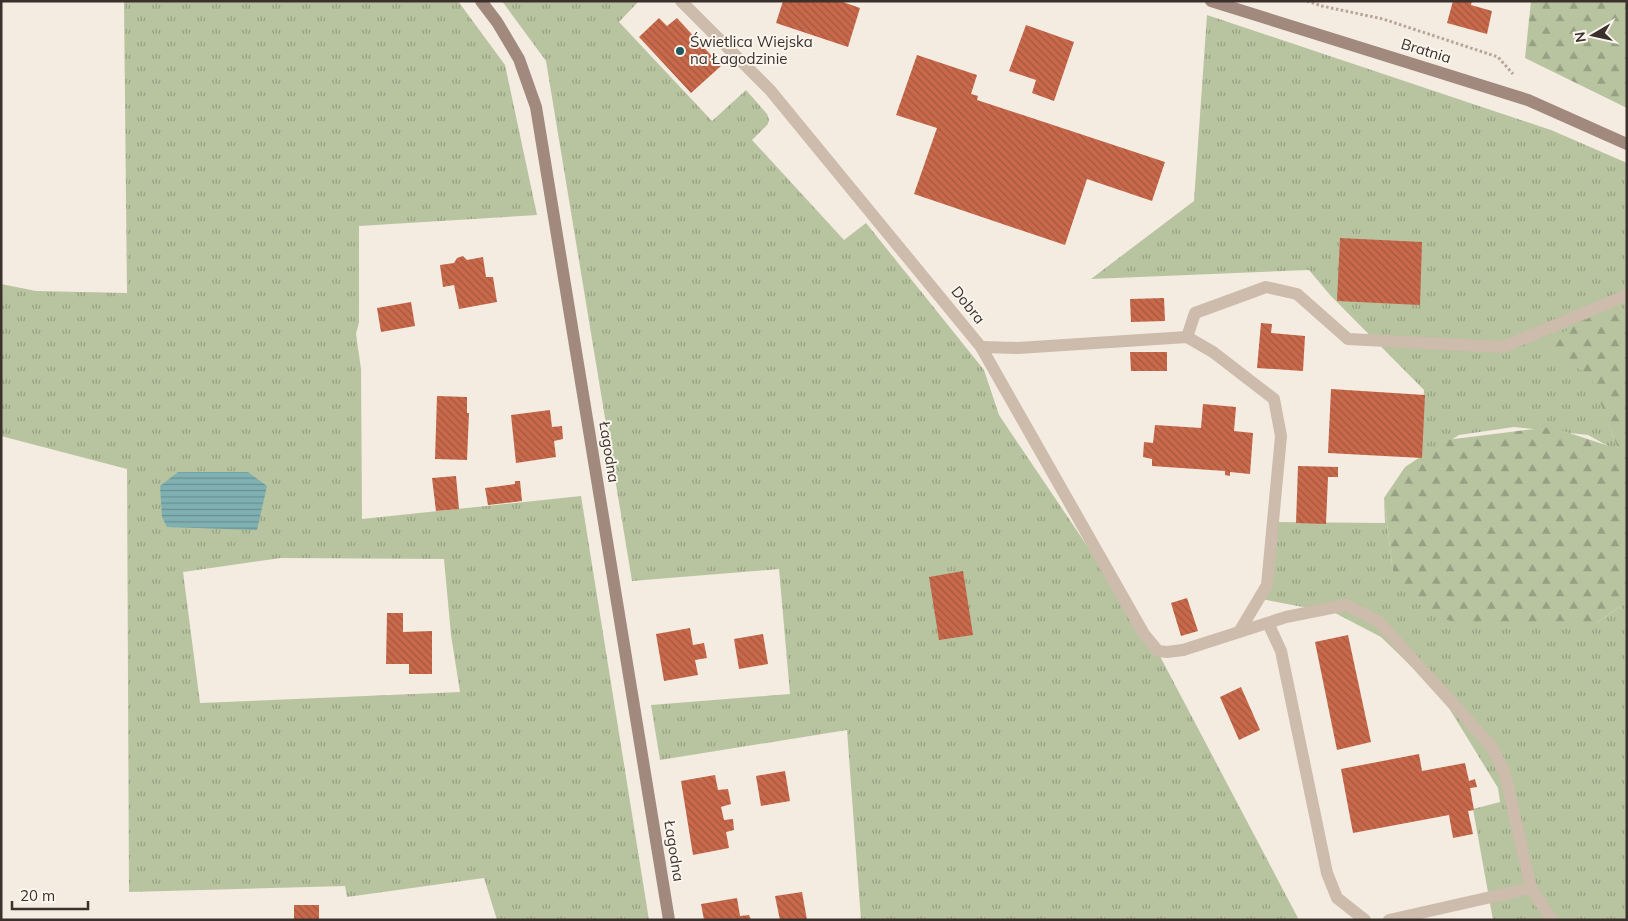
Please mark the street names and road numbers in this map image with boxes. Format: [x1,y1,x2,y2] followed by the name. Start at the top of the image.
[1399,34,1453,67] street label: Bratnia
[947,282,989,327] street label: Dobra
[595,419,624,484] street label: Łagodna
[660,818,689,883] street label: Łagodna

